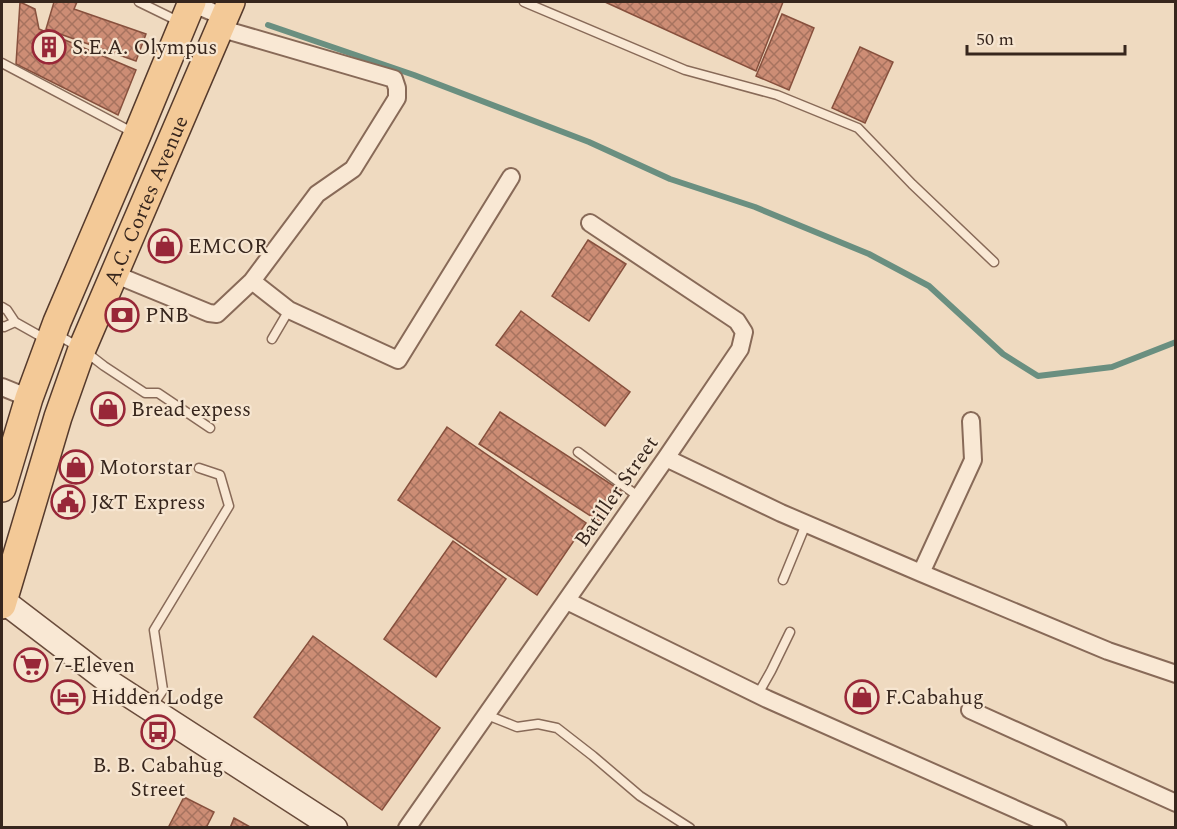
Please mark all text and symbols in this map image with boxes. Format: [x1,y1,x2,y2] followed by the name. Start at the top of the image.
[967,18,1124,56] scale bar
[976,26,1014,53] text: 50 m
[31,29,67,65] building icon: S.E.A. Olympus
[72,32,217,64] place label: S.E.A. Olympus
[96,111,197,291] street label: A.C. Cortes Avenue
[147,228,183,264] shop icon: EMCOR
[188,231,268,263] place label: EMCOR
[104,297,140,333] bank icon: PNB
[145,300,189,332] place label: PNB
[90,391,126,427] shop icon: Bread expess
[131,394,251,426] place label: Bread expess
[567,429,667,554] street label: Batiller Street
[58,449,94,485] shop icon: Motorstar
[99,452,193,484] place label: Motorstar
[50,484,86,520] public building icon: J&T Express
[91,487,206,519] place label: J&T Express
[13,647,49,683] supermarket icon: 7-Eleven
[54,650,135,682] place label: 7-Eleven
[50,679,86,715] hotel icon: Hidden Lodge
[844,679,880,715] shop icon: F.Cabahug
[91,682,224,714] place label: Hidden Lodge
[885,682,984,714] place label: F.Cabahug
[140,714,176,750] bus stop icon: B. B. Cabahug Street
[92,750,224,806] place label: B. B. Cabahug Street

